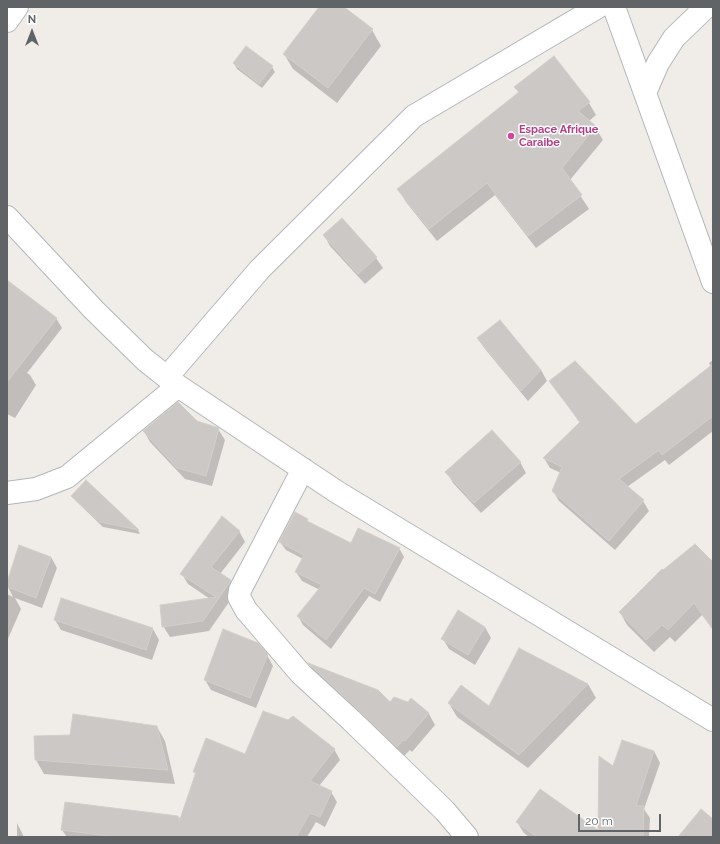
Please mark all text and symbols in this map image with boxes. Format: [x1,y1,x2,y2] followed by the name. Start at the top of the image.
[12,12,52,52] north arrow
[28,13,36,26] text: N
[519,123,598,149] place label: Espace Afrique Caraibe
[506,131,516,141] marker: Espace Afrique Caraibe
[580,806,663,832] scale bar
[585,814,613,828] text: 20 m

